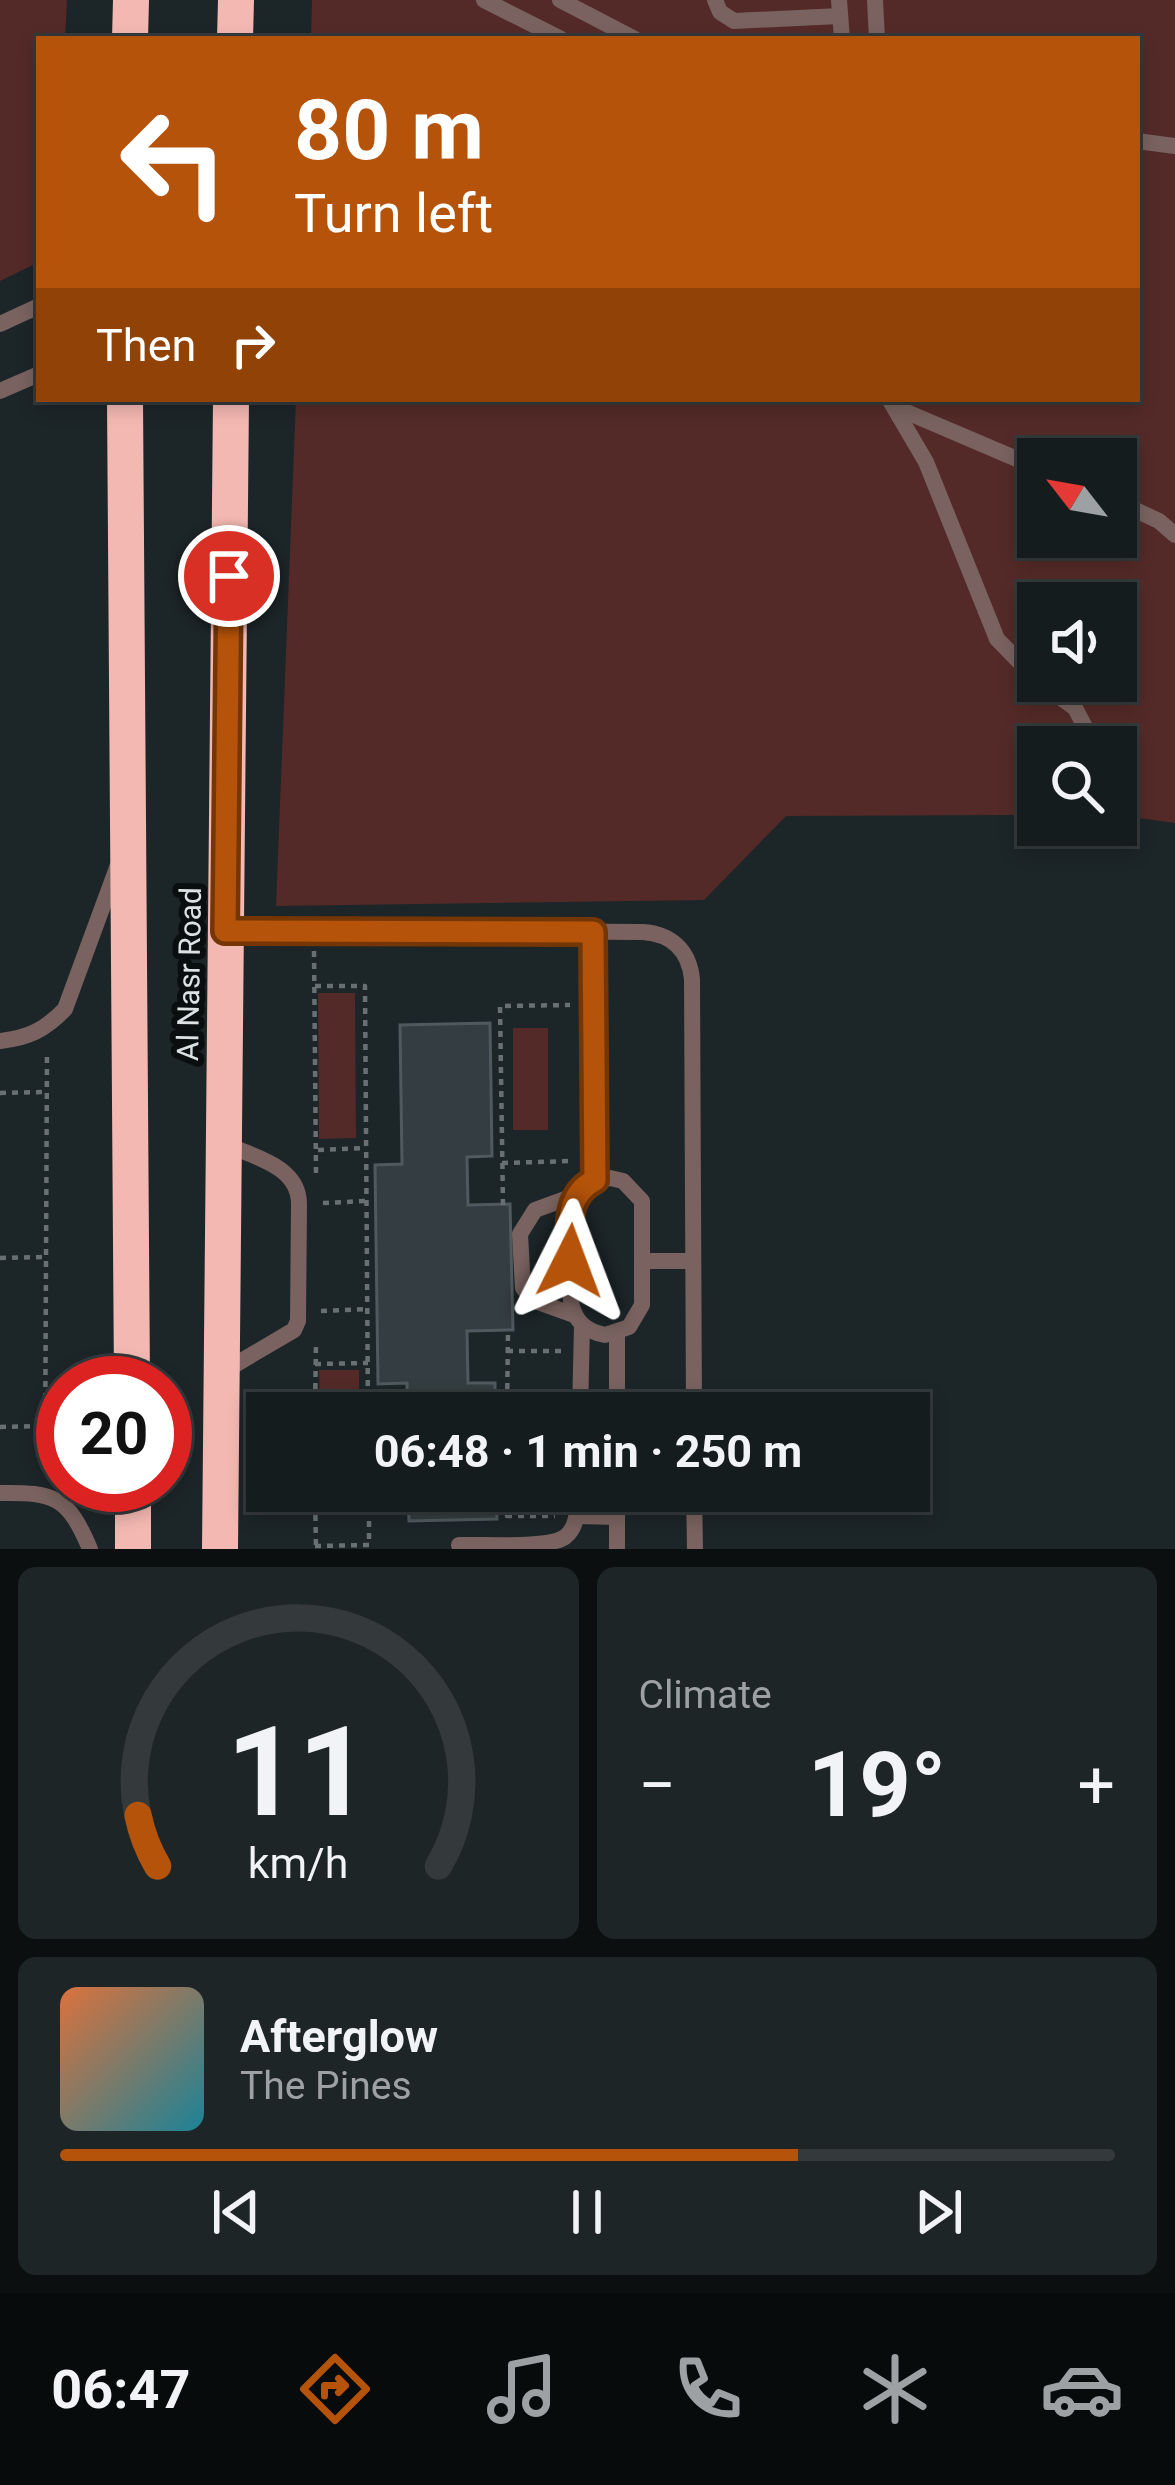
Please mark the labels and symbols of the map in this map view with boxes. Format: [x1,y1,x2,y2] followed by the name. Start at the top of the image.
[1017,438,1137,558] north arrow
[178,525,280,627] pin
[170,887,208,1061] street label: Al Nasr Road
[507,1198,633,1324] position arrow
[36,1356,192,1512] speed limit sign: 20

